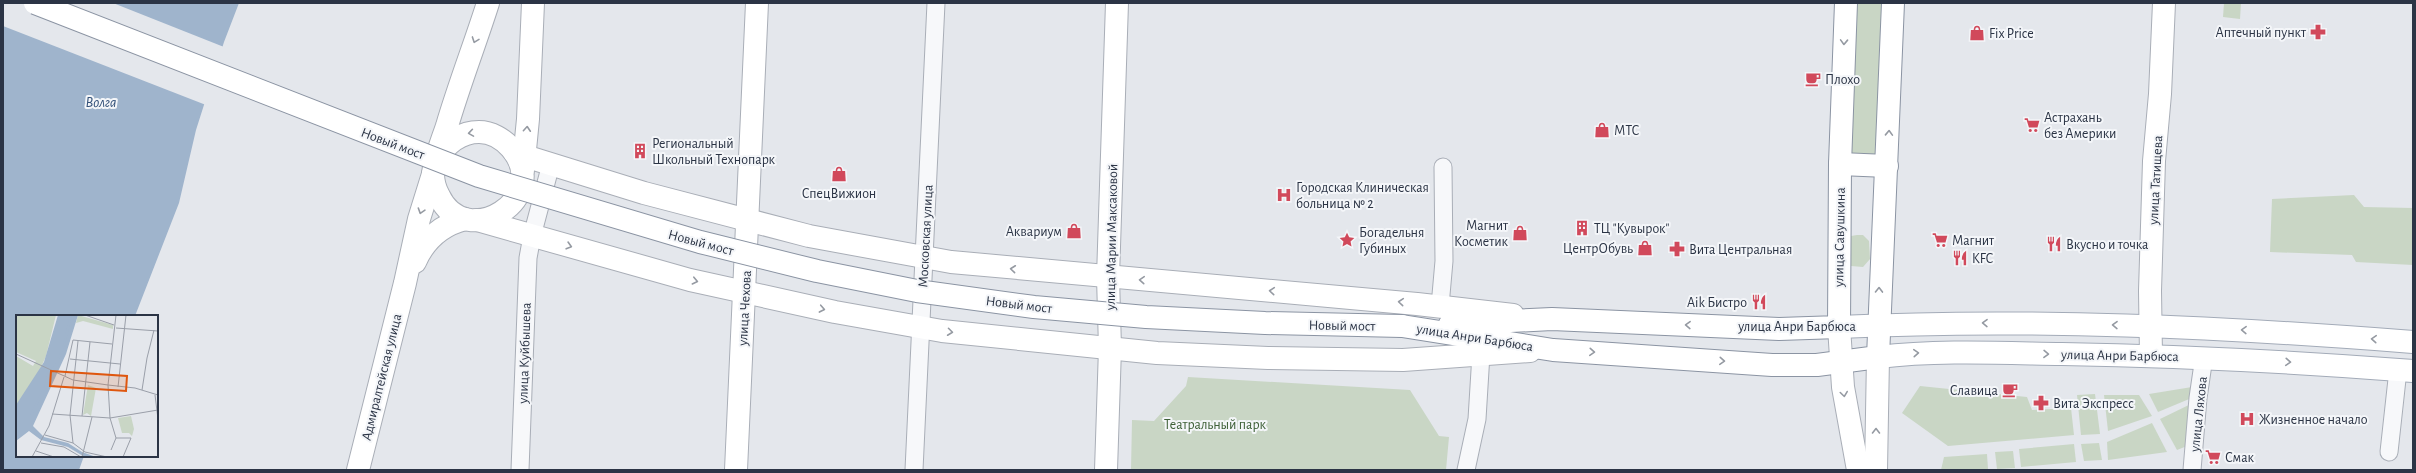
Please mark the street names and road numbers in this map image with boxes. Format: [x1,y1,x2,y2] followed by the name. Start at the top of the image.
[359,125,427,163] street label: Новый мост
[2147,134,2165,226] street label: улица Татищева
[1104,164,1120,311] street label: улица Марии Максаковой
[916,184,936,288] street label: Московская улица
[1832,187,1848,288] street label: улица Савушкина
[667,228,736,259] street label: Новый мост
[736,269,754,347] street label: улица Чехова
[985,294,1054,316] street label: Новый мост
[516,302,534,405] street label: улица Куйбышева
[359,312,405,442] street label: Адмиралтейская улица
[1308,318,1377,334] street label: Новый мост
[1737,320,1856,334] street label: улица Анри Барбюса
[1415,322,1535,354] street label: улица Анри Барбюса
[2060,348,2180,364] street label: улица Анри Барбюса
[2188,375,2210,454] street label: улица Ляхова

